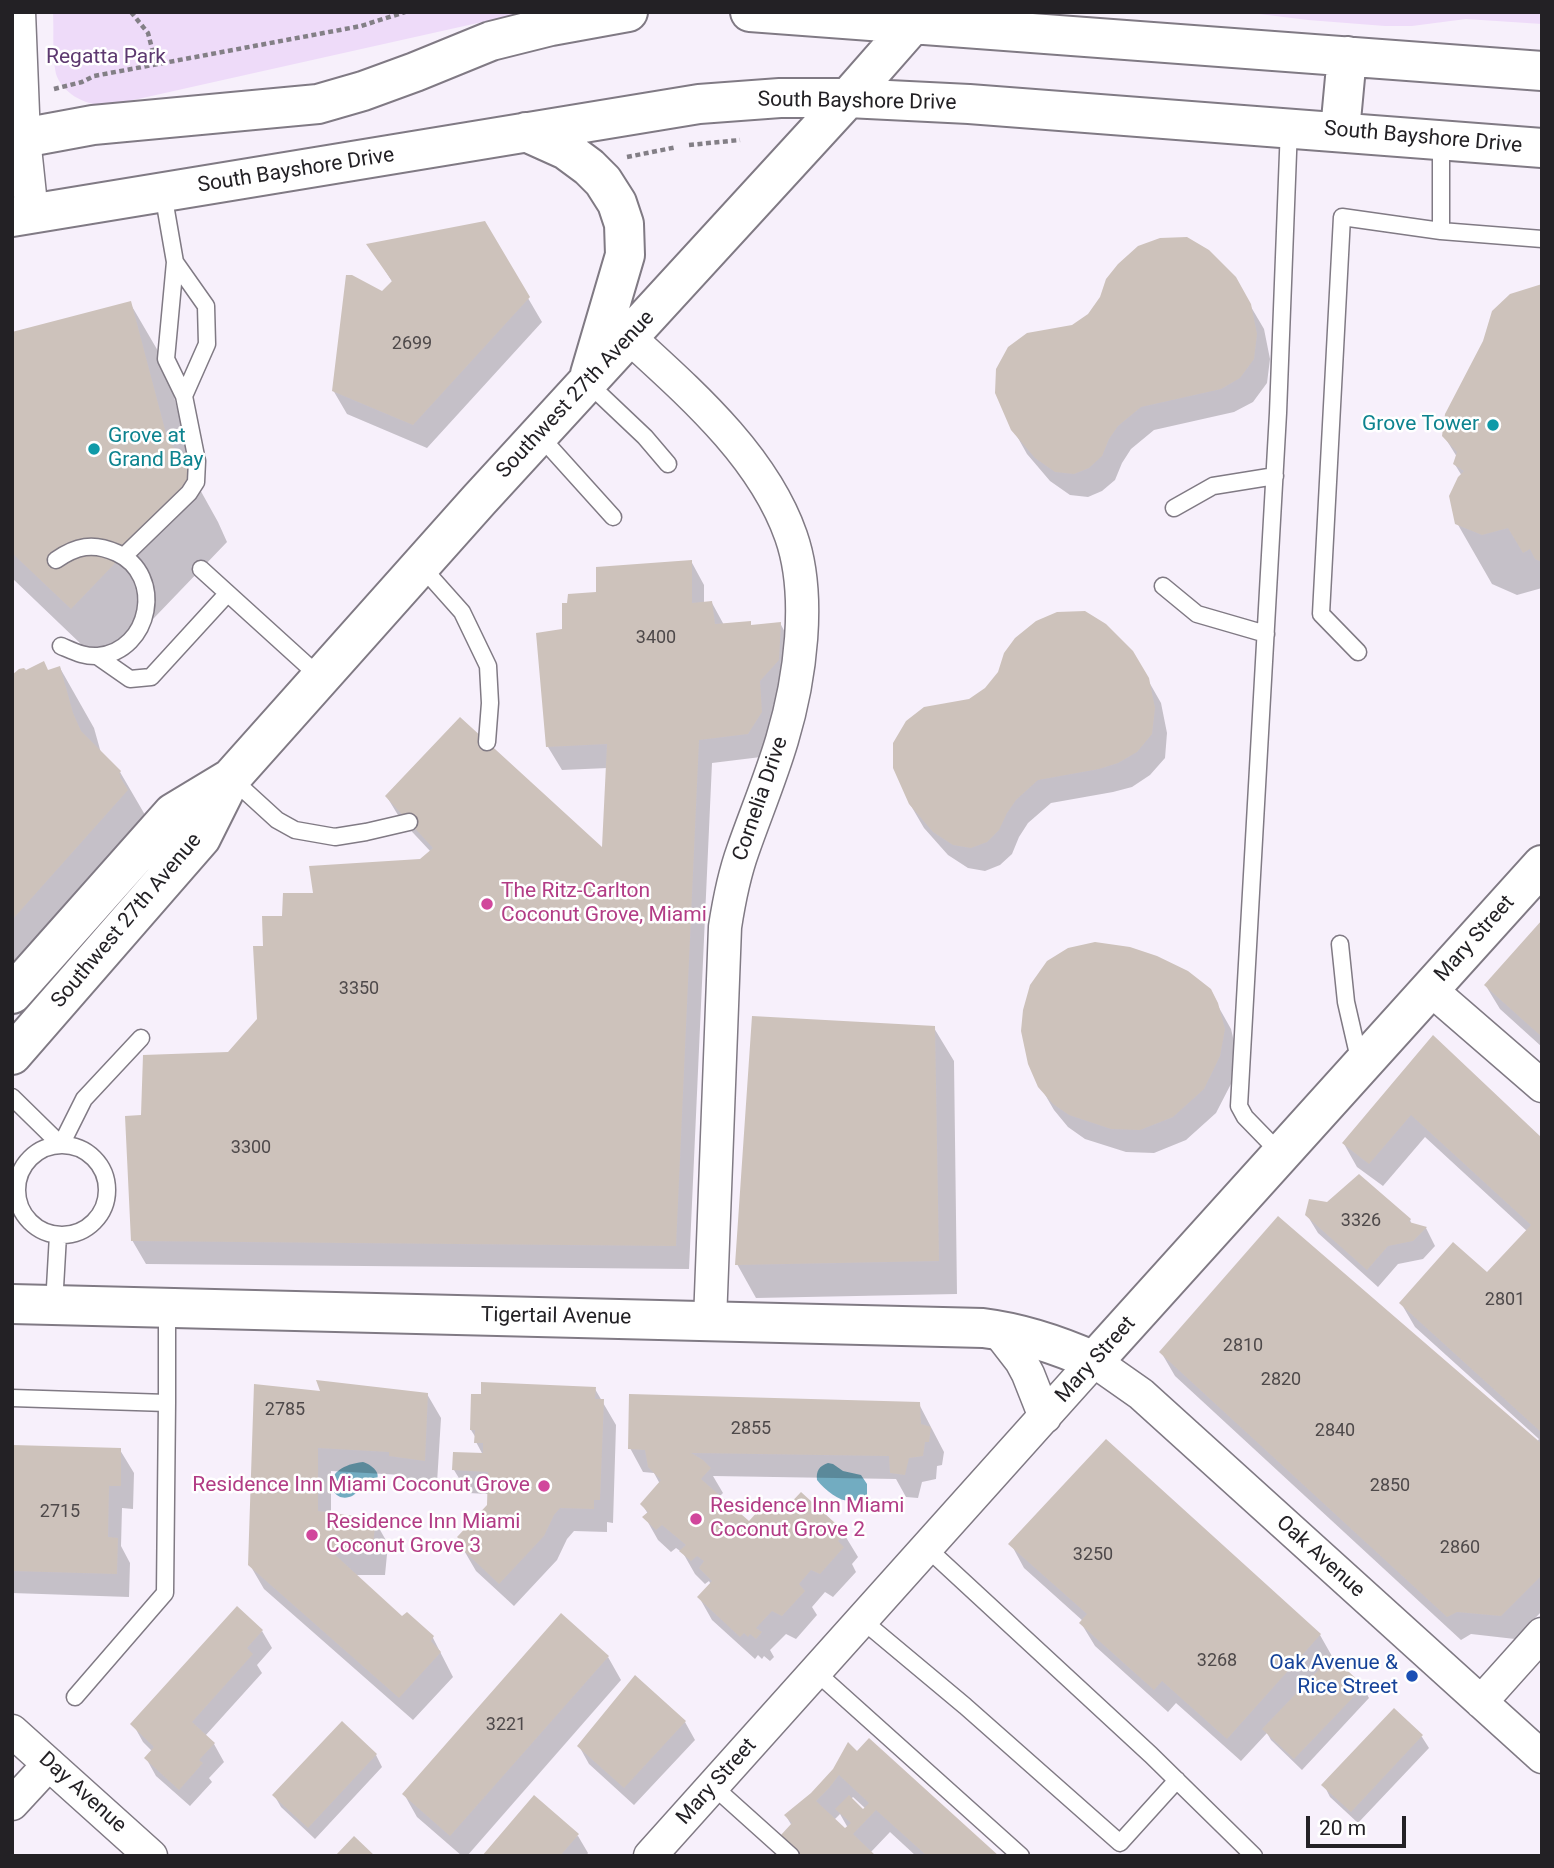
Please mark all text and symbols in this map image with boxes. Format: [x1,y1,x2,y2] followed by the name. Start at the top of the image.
[46,45,166,71] park label: Regatta Park
[757,88,957,116] street label: South Bayshore Drive
[1323,117,1523,159] street label: South Bayshore Drive
[196,143,396,199] street label: South Bayshore Drive
[492,306,660,484] street label: Southwest 27th Avenue
[392,333,432,355] house number: 2699
[1362,412,1479,438] place label: Grove Tower
[1485,417,1501,433] marker: Grove Tower
[108,424,203,474] place label: Grove at Grand Bay
[86,441,102,457] marker: Grove at Grand Bay
[636,627,676,649] house number: 3400
[728,734,794,864] street label: Cornelia Drive
[47,829,207,1013] street label: Southwest 27th Avenue
[501,879,707,929] place label: The Ritz-Carlton Coconut Grove, Miami
[1430,891,1520,987] street label: Mary Street
[479,896,495,912] marker: The Ritz-Carlton Coconut Grove, Miami
[339,978,379,1000] house number: 3350
[231,1137,271,1159] house number: 3300
[1341,1210,1381,1232] house number: 3326
[1485,1289,1525,1311] house number: 2801
[481,1303,631,1331] street label: Tigertail Avenue
[1051,1312,1141,1408] street label: Mary Street
[1223,1335,1263,1357] house number: 2810
[1261,1369,1301,1391] house number: 2820
[265,1399,305,1421] house number: 2785
[731,1418,771,1440] house number: 2855
[1315,1420,1355,1442] house number: 2840
[192,1473,530,1499] place label: Residence Inn Miami Coconut Grove
[1370,1475,1410,1497] house number: 2850
[536,1478,552,1494] marker: Residence Inn Miami Coconut Grove
[710,1494,904,1544] place label: Residence Inn Miami Coconut Grove 2
[40,1501,80,1523] house number: 2715
[326,1510,520,1560] place label: Residence Inn Miami Coconut Grove 3
[688,1511,704,1527] marker: Residence Inn Miami Coconut Grove 2
[1271,1511,1369,1603] street label: Oak Avenue
[304,1527,320,1543] marker: Residence Inn Miami Coconut Grove 3
[1440,1537,1480,1559] house number: 2860
[1073,1544,1113,1566] house number: 3250
[1197,1650,1237,1672] house number: 3268
[1269,1651,1398,1701] place label: Oak Avenue & Rice Street
[1404,1668,1420,1684] marker: Oak Avenue & Rice Street
[486,1714,526,1736] house number: 3221
[672,1734,762,1830] street label: Mary Street
[33,1747,131,1839] street label: Day Avenue
[1309,1801,1409,1845] scale bar
[1319,1816,1366,1840] text: 20 m

